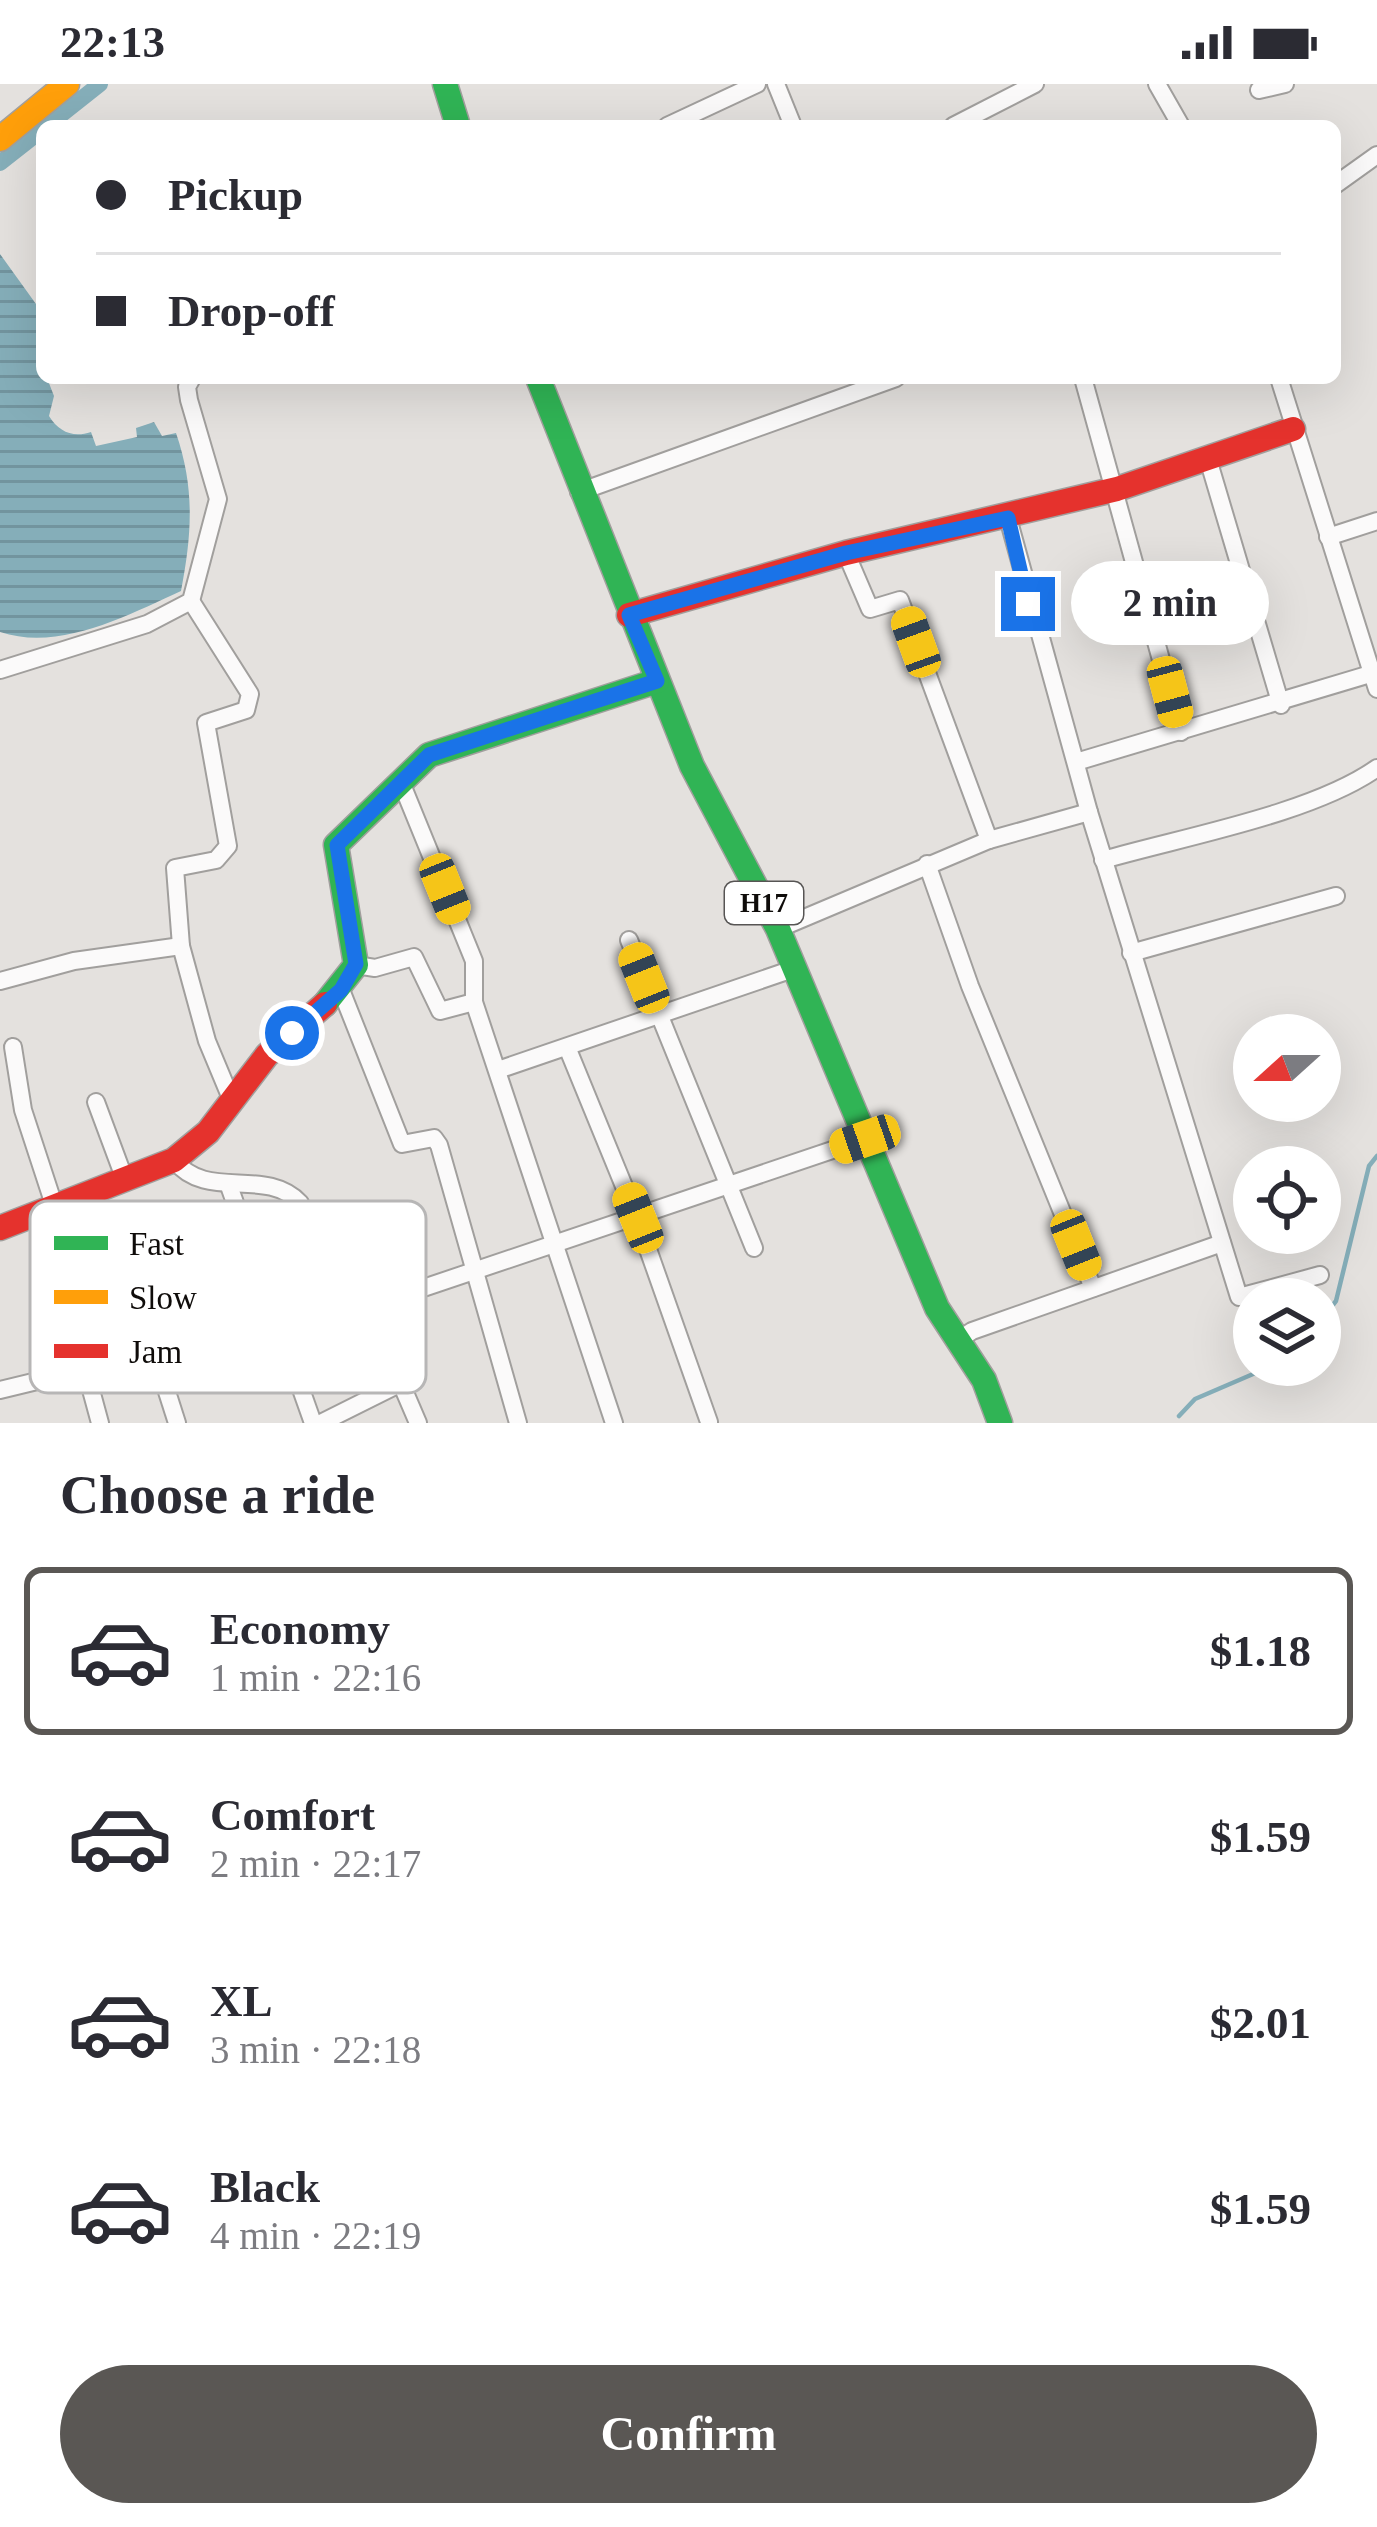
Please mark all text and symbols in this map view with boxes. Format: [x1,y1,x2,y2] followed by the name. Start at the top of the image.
[60,17,165,67] text: 22:13
[168,170,303,220] text: Pickup
[168,286,335,336] text: Drop-off
[1070,562,1268,646] callout: 2 min
[1001,577,1055,631] route end
[1123,581,1217,624] text: 2 min
[887,602,945,682] car
[1143,653,1197,731] car
[415,849,475,929] car
[725,882,803,924] road number: H17
[614,938,674,1018] car
[265,1006,319,1060] route start
[1233,1014,1341,1122] north arrow
[1233,1014,1341,1386] map controls
[825,1110,905,1168] car
[1233,1146,1341,1254] button: locate
[608,1178,668,1258] car
[30,1201,426,1393] legend
[1046,1205,1106,1285] car
[129,1226,184,1262] text: Fast
[1233,1278,1341,1386] button: layers
[129,1280,197,1316] text: Slow
[129,1334,182,1370] text: Jam
[60,1465,375,1525] text: Choose a ride
[66,1597,174,1705] icon: car
[210,1604,390,1654] text: Economy
[1210,1626,1311,1676] text: $1.18
[210,1656,421,1699] text: 1 min · 22:16
[66,1783,174,1891] icon: car
[210,1790,375,1840] text: Comfort
[1210,1812,1311,1862] text: $1.59
[210,1842,421,1885] text: 2 min · 22:17
[66,1969,174,2077] icon: car
[210,1976,273,2026] text: XL
[1210,1998,1311,2048] text: $2.01
[210,2028,421,2071] text: 3 min · 22:18
[66,2155,174,2263] icon: car
[210,2162,320,2212] text: Black
[1210,2184,1311,2234] text: $1.59
[210,2214,421,2257] text: 4 min · 22:19
[60,2365,1317,2503] button: Confirm

